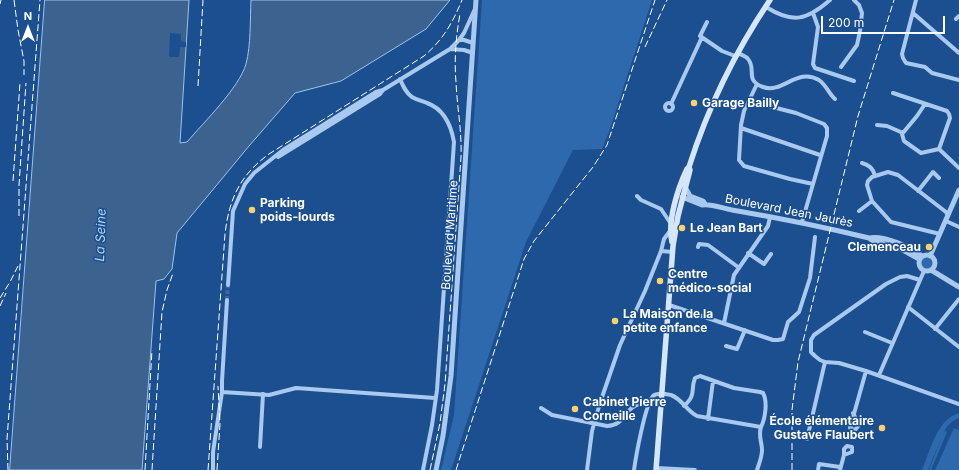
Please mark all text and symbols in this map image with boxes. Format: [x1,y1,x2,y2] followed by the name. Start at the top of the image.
[8,8,48,48] north arrow
[823,8,947,34] scale bar
[24,9,32,23] text: N
[828,15,864,30] text: 200 m
[702,96,779,110] place label: Garage Bailly
[689,98,699,108] marker: Garage Bailly
[439,180,461,290] street label: Boulevard Maritime
[724,192,854,230] street label: Boulevard Jean Jaurès
[260,196,335,224] place label: Parking poids-lourds
[247,205,257,215] marker: Parking poids-lourds
[92,208,110,262] water label: La Seine
[690,221,763,235] place label: Le Jean Bart
[677,223,687,233] marker: Le Jean Bart
[847,240,921,254] place label: Clemenceau
[924,242,934,252] marker: Clemenceau
[668,267,752,295] place label: Centre médico-social
[655,276,665,286] marker: Centre médico-social
[623,307,713,335] place label: La Maison de la petite enfance
[610,316,620,326] marker: La Maison de la petite enfance
[583,395,666,423] place label: Cabinet Pierre Corneille
[570,404,580,414] marker: Cabinet Pierre Corneille
[770,414,874,442] place label: École élémentaire Gustave Flaubert
[877,423,887,433] marker: École élémentaire Gustave Flaubert

